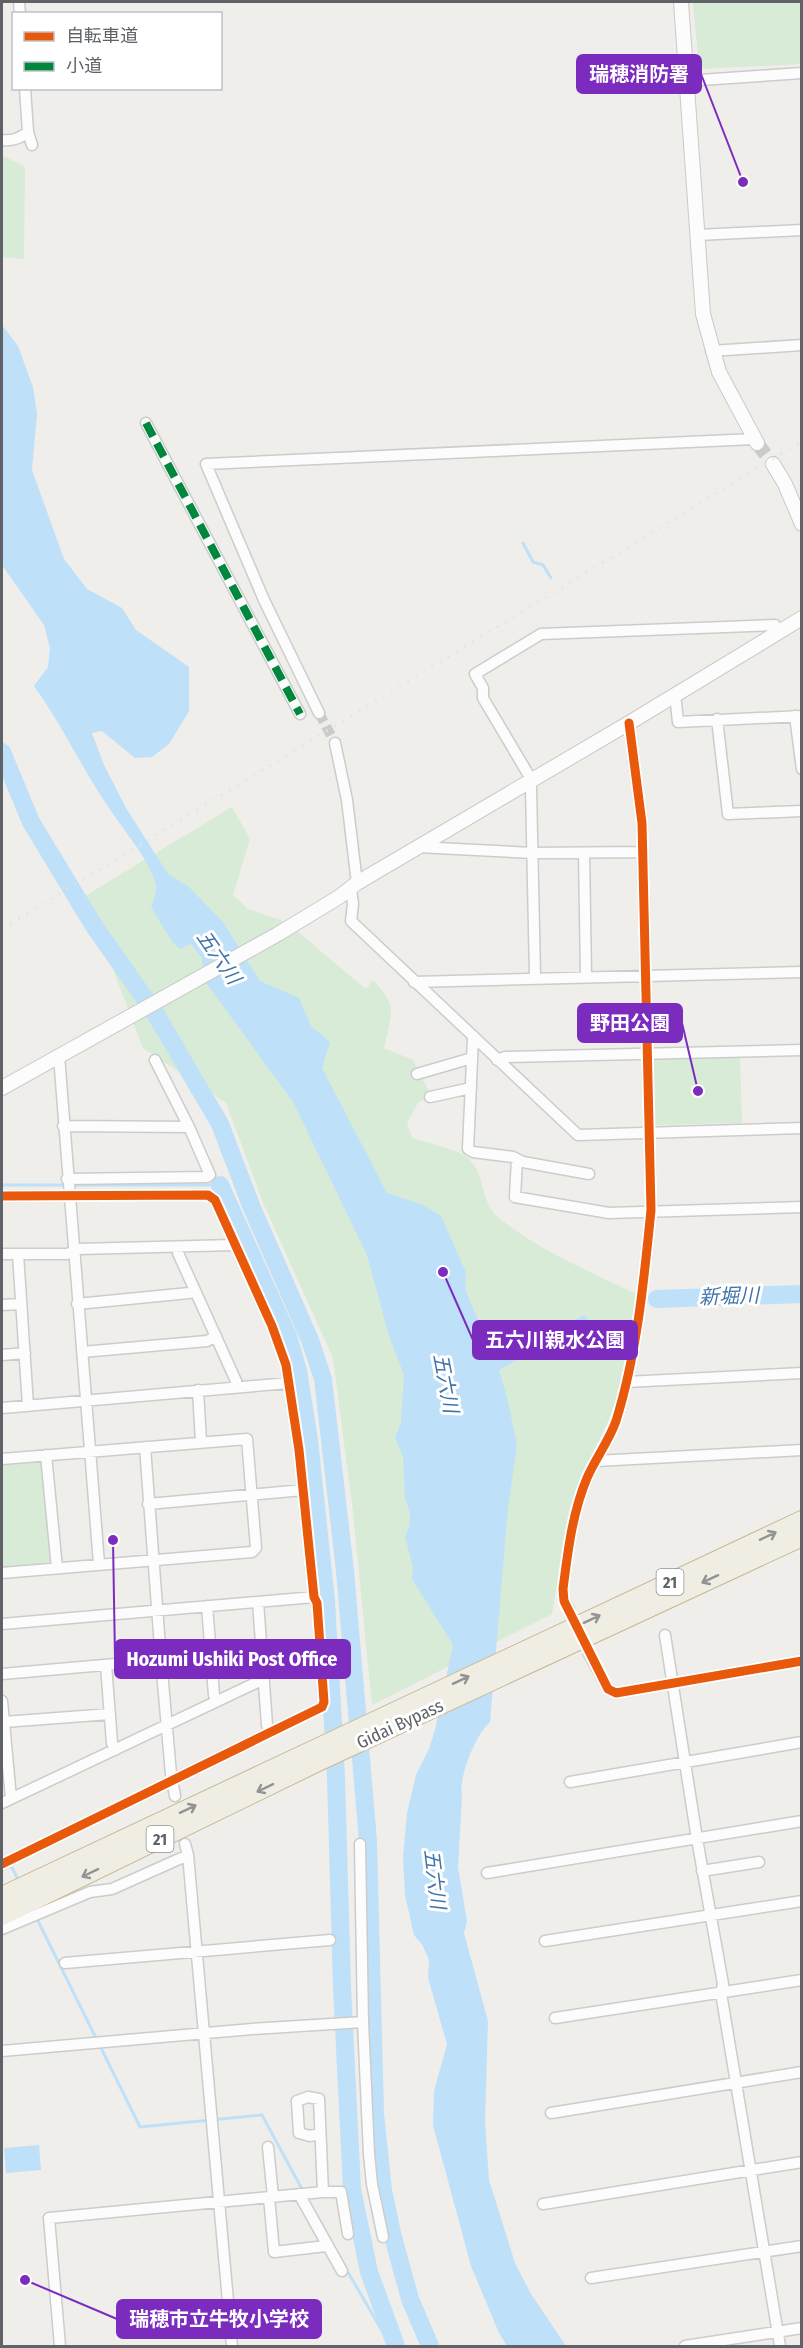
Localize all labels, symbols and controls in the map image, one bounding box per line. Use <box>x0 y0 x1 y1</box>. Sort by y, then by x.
legend <box>12 12 222 90</box>
text: 自転車道 <box>66 25 138 47</box>
text: 小道 <box>66 55 102 77</box>
callout: 瑞穂消防署 <box>577 55 701 93</box>
text: 瑞穂消防署 <box>589 62 689 86</box>
water label: 五六川 <box>192 926 247 990</box>
callout: 野田公園 <box>578 1004 682 1042</box>
text: 野田公園 <box>590 1011 670 1035</box>
water label: 新堀川 <box>699 1283 761 1309</box>
callout: 五六川親水公園 <box>473 1321 637 1359</box>
text: 五六川親水公園 <box>485 1328 625 1352</box>
water label: 五六川 <box>428 1351 464 1417</box>
one-way arrow <box>758 1530 776 1541</box>
road number: 21 <box>656 1569 684 1595</box>
one-way arrow <box>702 1574 720 1586</box>
one-way arrow <box>582 1613 600 1625</box>
callout: Hozumi Ushiki Post Office <box>115 1640 350 1678</box>
text: Hozumi Ushiki Post Office <box>127 1647 337 1671</box>
one-way arrow <box>452 1674 470 1686</box>
street label: Gidai Bypass <box>353 1694 447 1754</box>
one-way arrow <box>257 1783 275 1794</box>
one-way arrow <box>178 1802 196 1814</box>
road number: 21 <box>146 1826 174 1852</box>
water label: 五六川 <box>419 1848 451 1912</box>
one-way arrow <box>81 1868 99 1880</box>
callout: 瑞穂市立牛牧小学校 <box>117 2300 321 2338</box>
text: 瑞穂市立牛牧小学校 <box>129 2307 309 2331</box>

